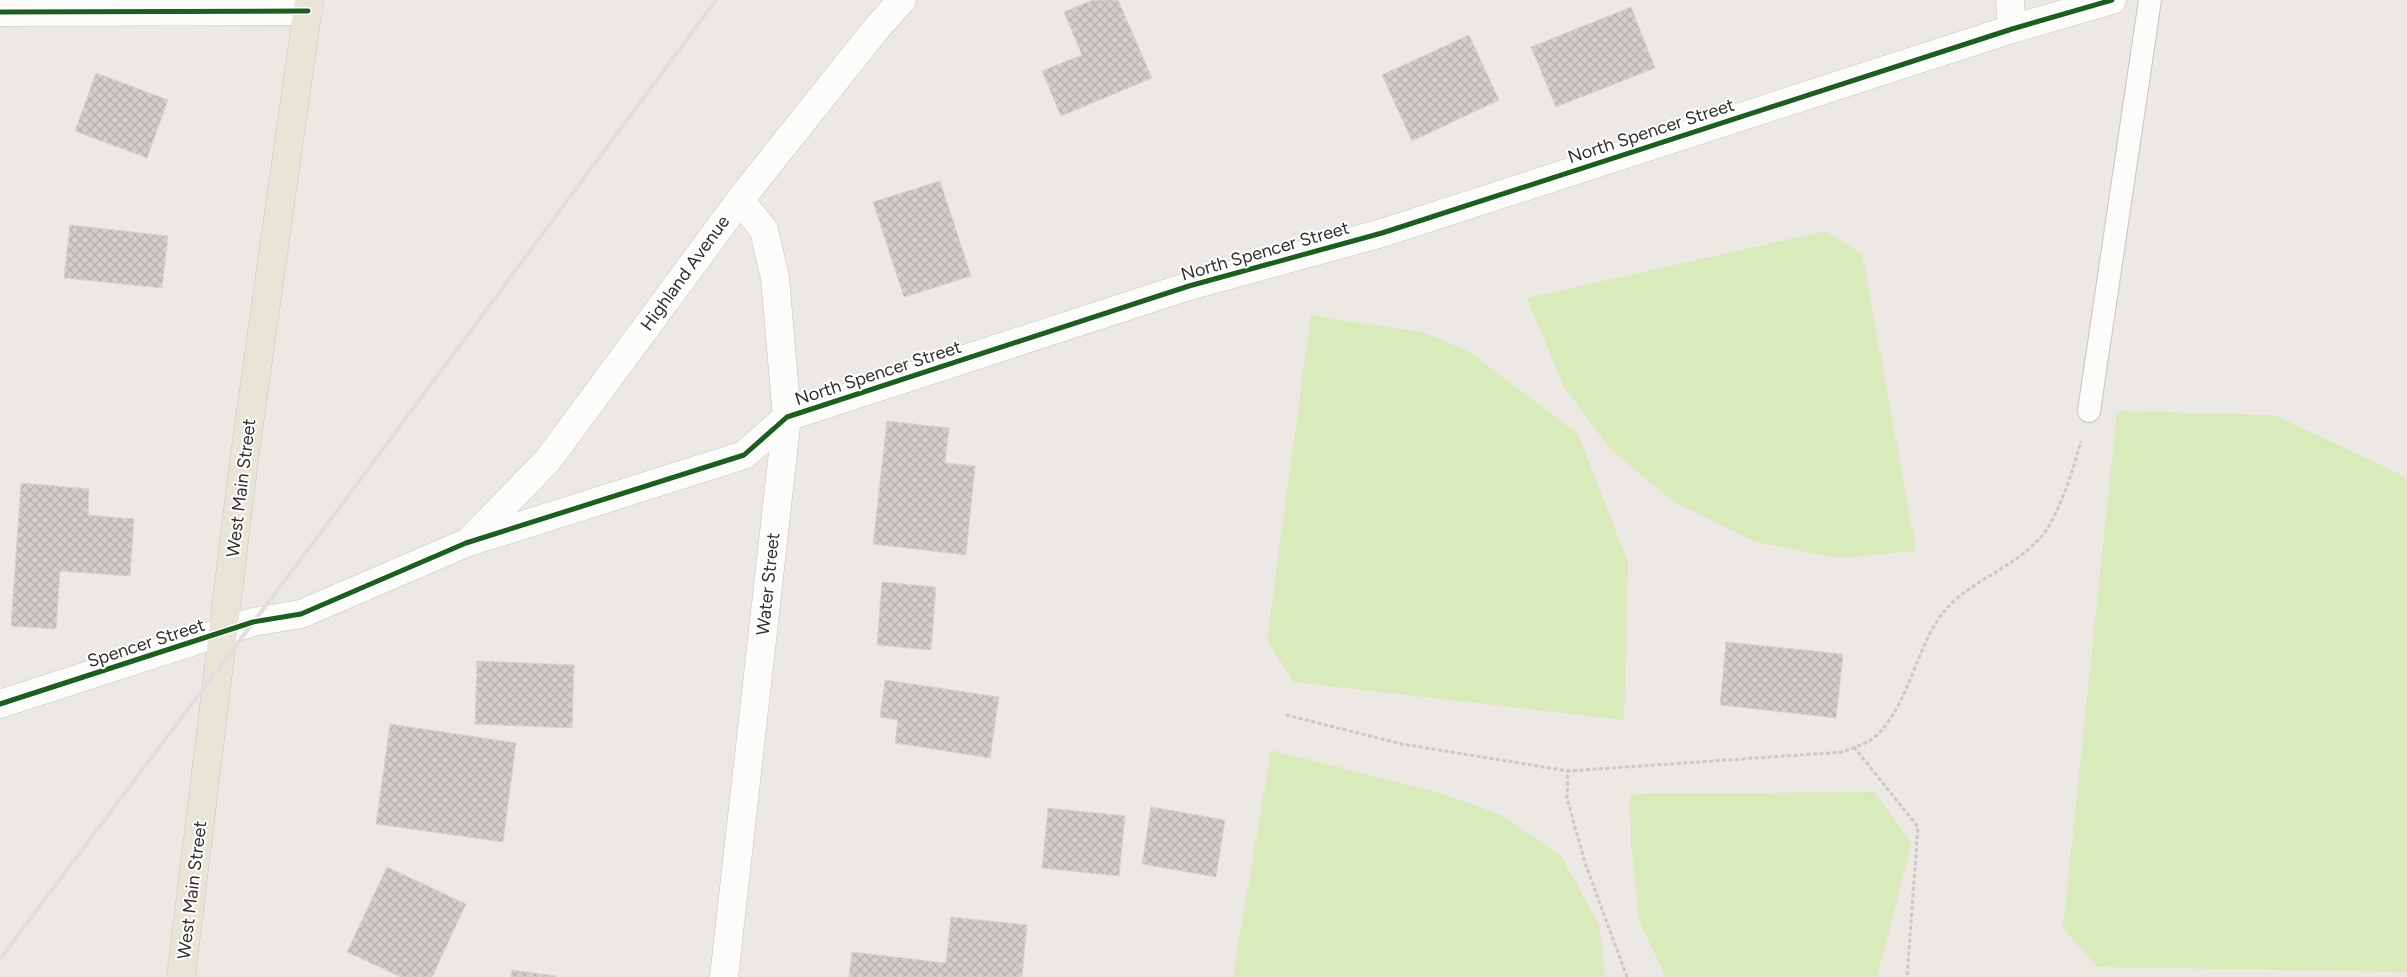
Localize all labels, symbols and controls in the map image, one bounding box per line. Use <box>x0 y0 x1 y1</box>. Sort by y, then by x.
street label: North Spencer Street <box>1565 94 1737 168</box>
street label: Highland Avenue <box>636 211 734 335</box>
street label: North Spencer Street <box>1178 216 1352 286</box>
street label: North Spencer Street <box>792 336 964 410</box>
street label: West Main Street <box>222 417 260 559</box>
street label: Water Street <box>752 531 784 636</box>
street label: Spencer Street <box>85 614 208 672</box>
street label: West Main Street <box>173 819 211 961</box>

